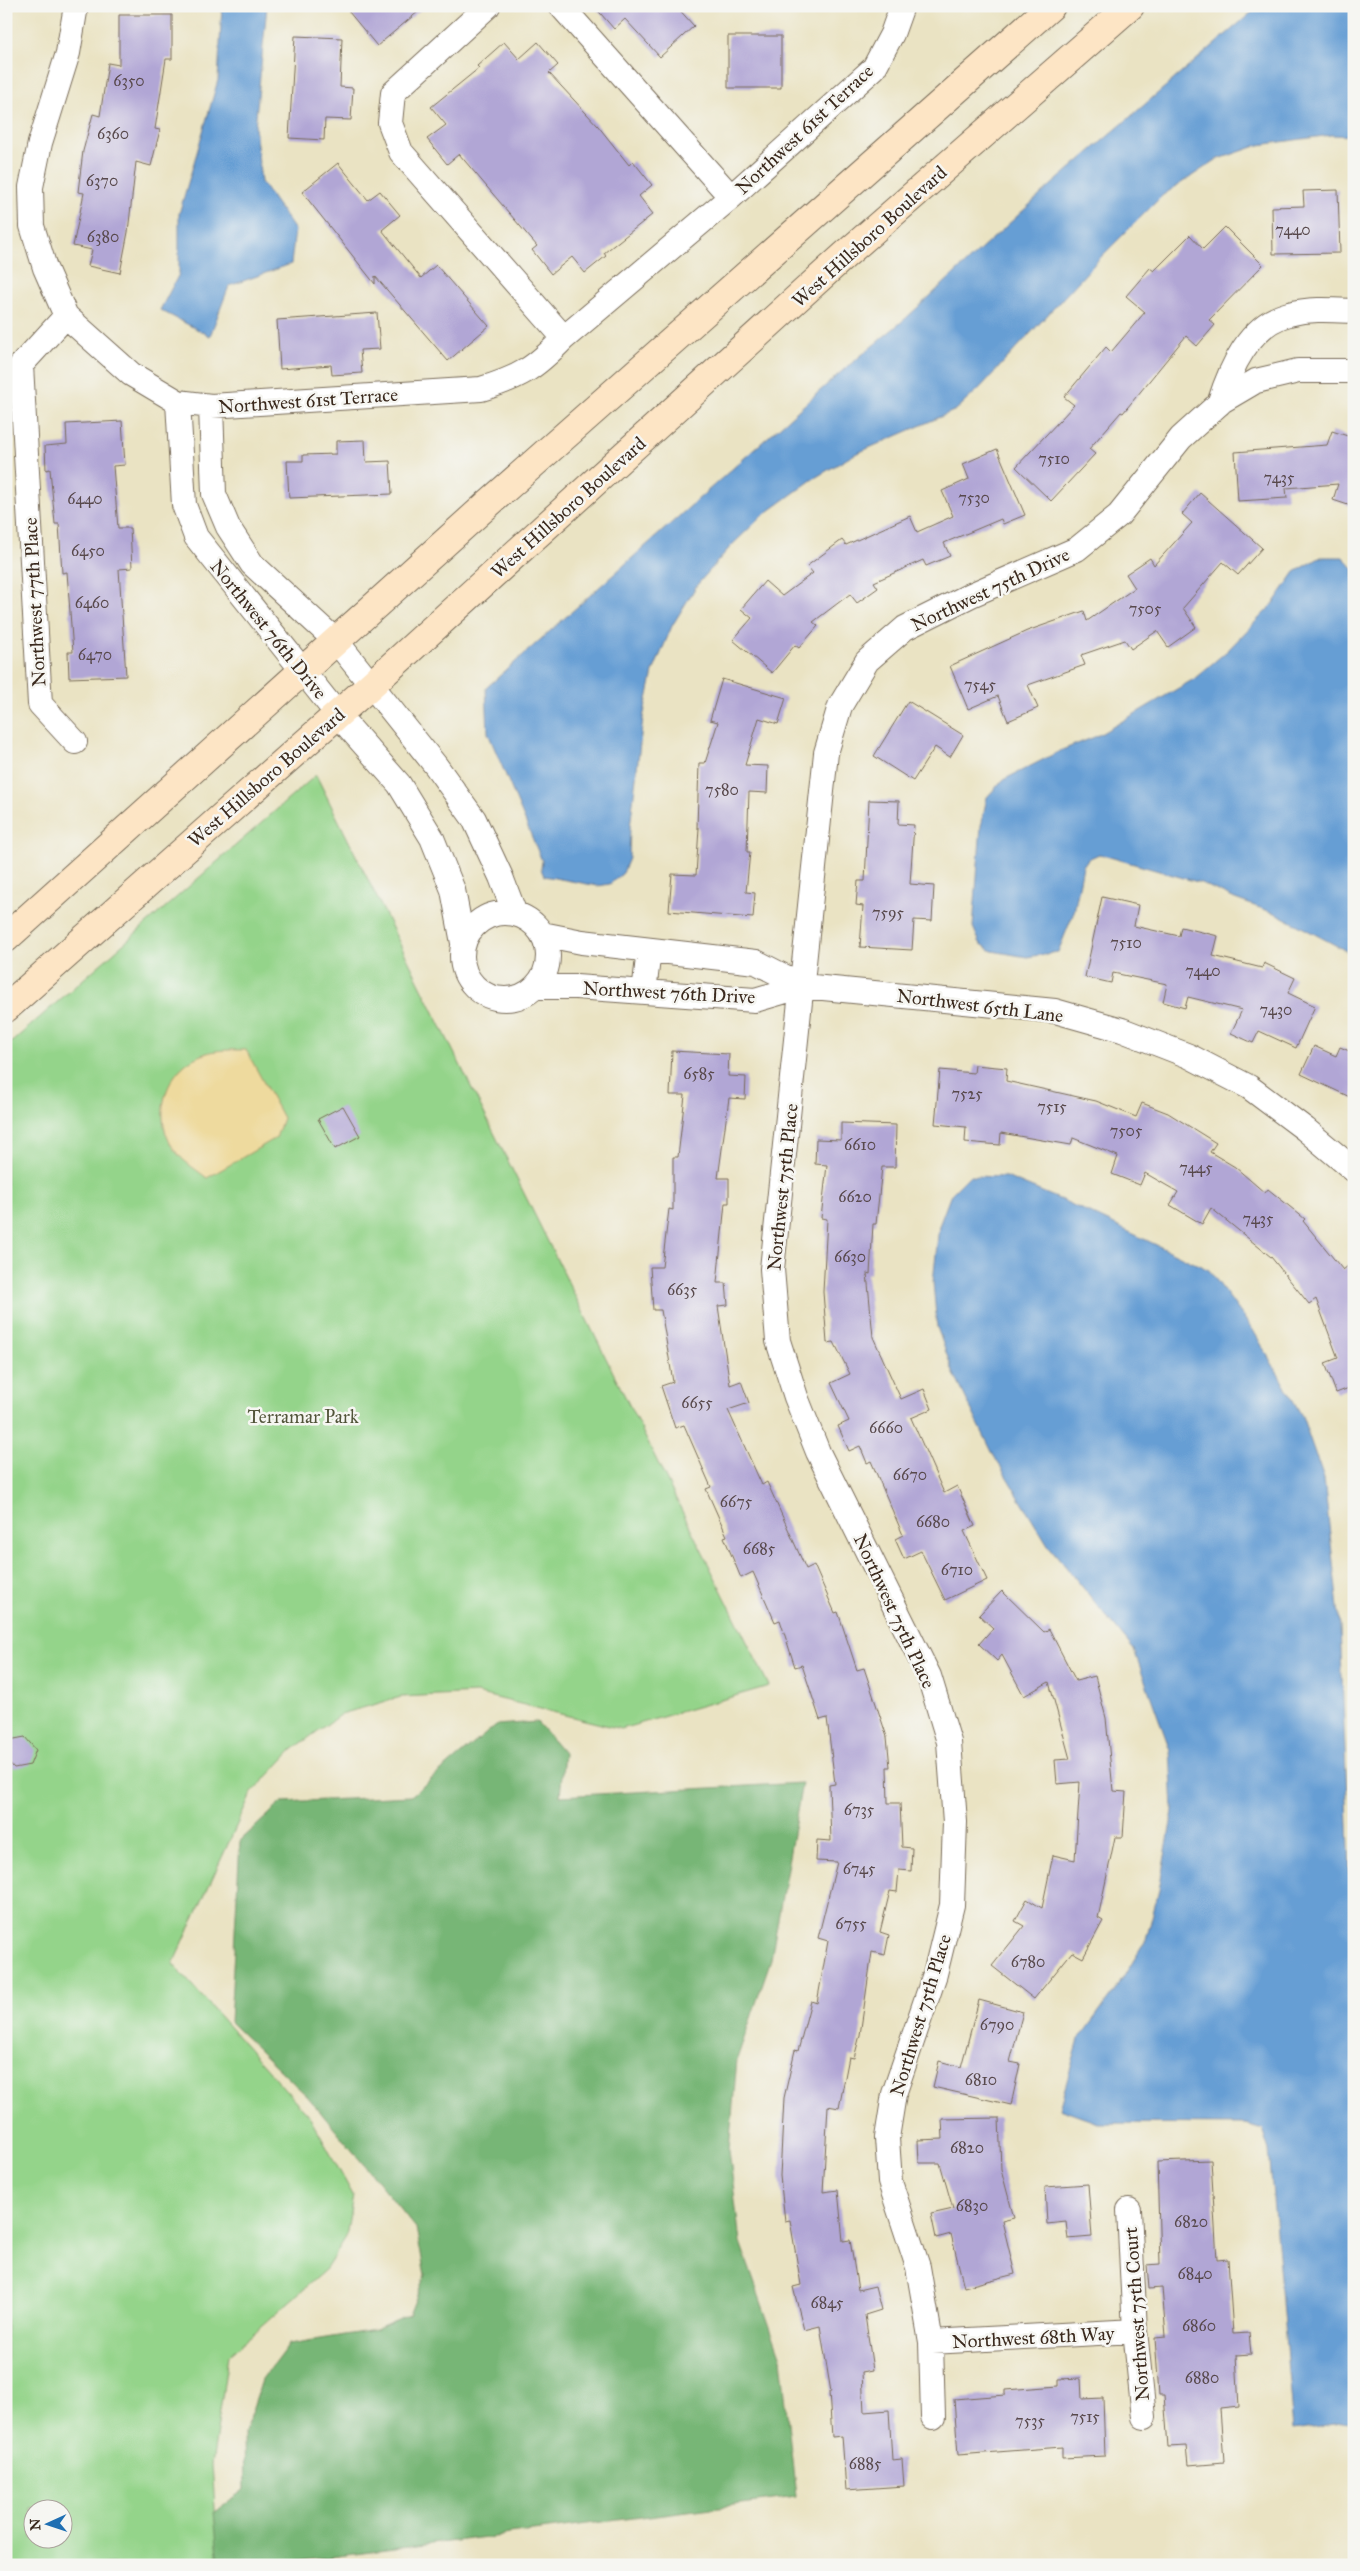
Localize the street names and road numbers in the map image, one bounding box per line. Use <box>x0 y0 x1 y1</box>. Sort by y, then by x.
street label: Northwest 61st Terrace <box>731 59 878 199</box>
street label: West Hillsboro Boulevard <box>787 160 952 312</box>
street label: Northwest 61st Terrace <box>217 383 399 418</box>
street label: West Hillsboro Boulevard <box>486 431 651 583</box>
street label: Northwest 77th Place <box>19 517 50 687</box>
street label: Northwest 75th Drive <box>907 543 1073 636</box>
street label: Northwest 76th Drive <box>205 555 332 704</box>
street label: West Hillsboro Boulevard <box>183 703 350 852</box>
street label: Northwest 76th Drive <box>582 976 756 1009</box>
street label: Northwest 65th Lane <box>895 984 1065 1027</box>
street label: Northwest 75th Place <box>762 1102 803 1272</box>
street label: Northwest 75th Place <box>849 1530 940 1692</box>
street label: Northwest 75th Place <box>885 1931 956 2099</box>
street label: Northwest 75th Court <box>1119 2226 1154 2402</box>
street label: Northwest 68th Way <box>951 2322 1116 2353</box>

